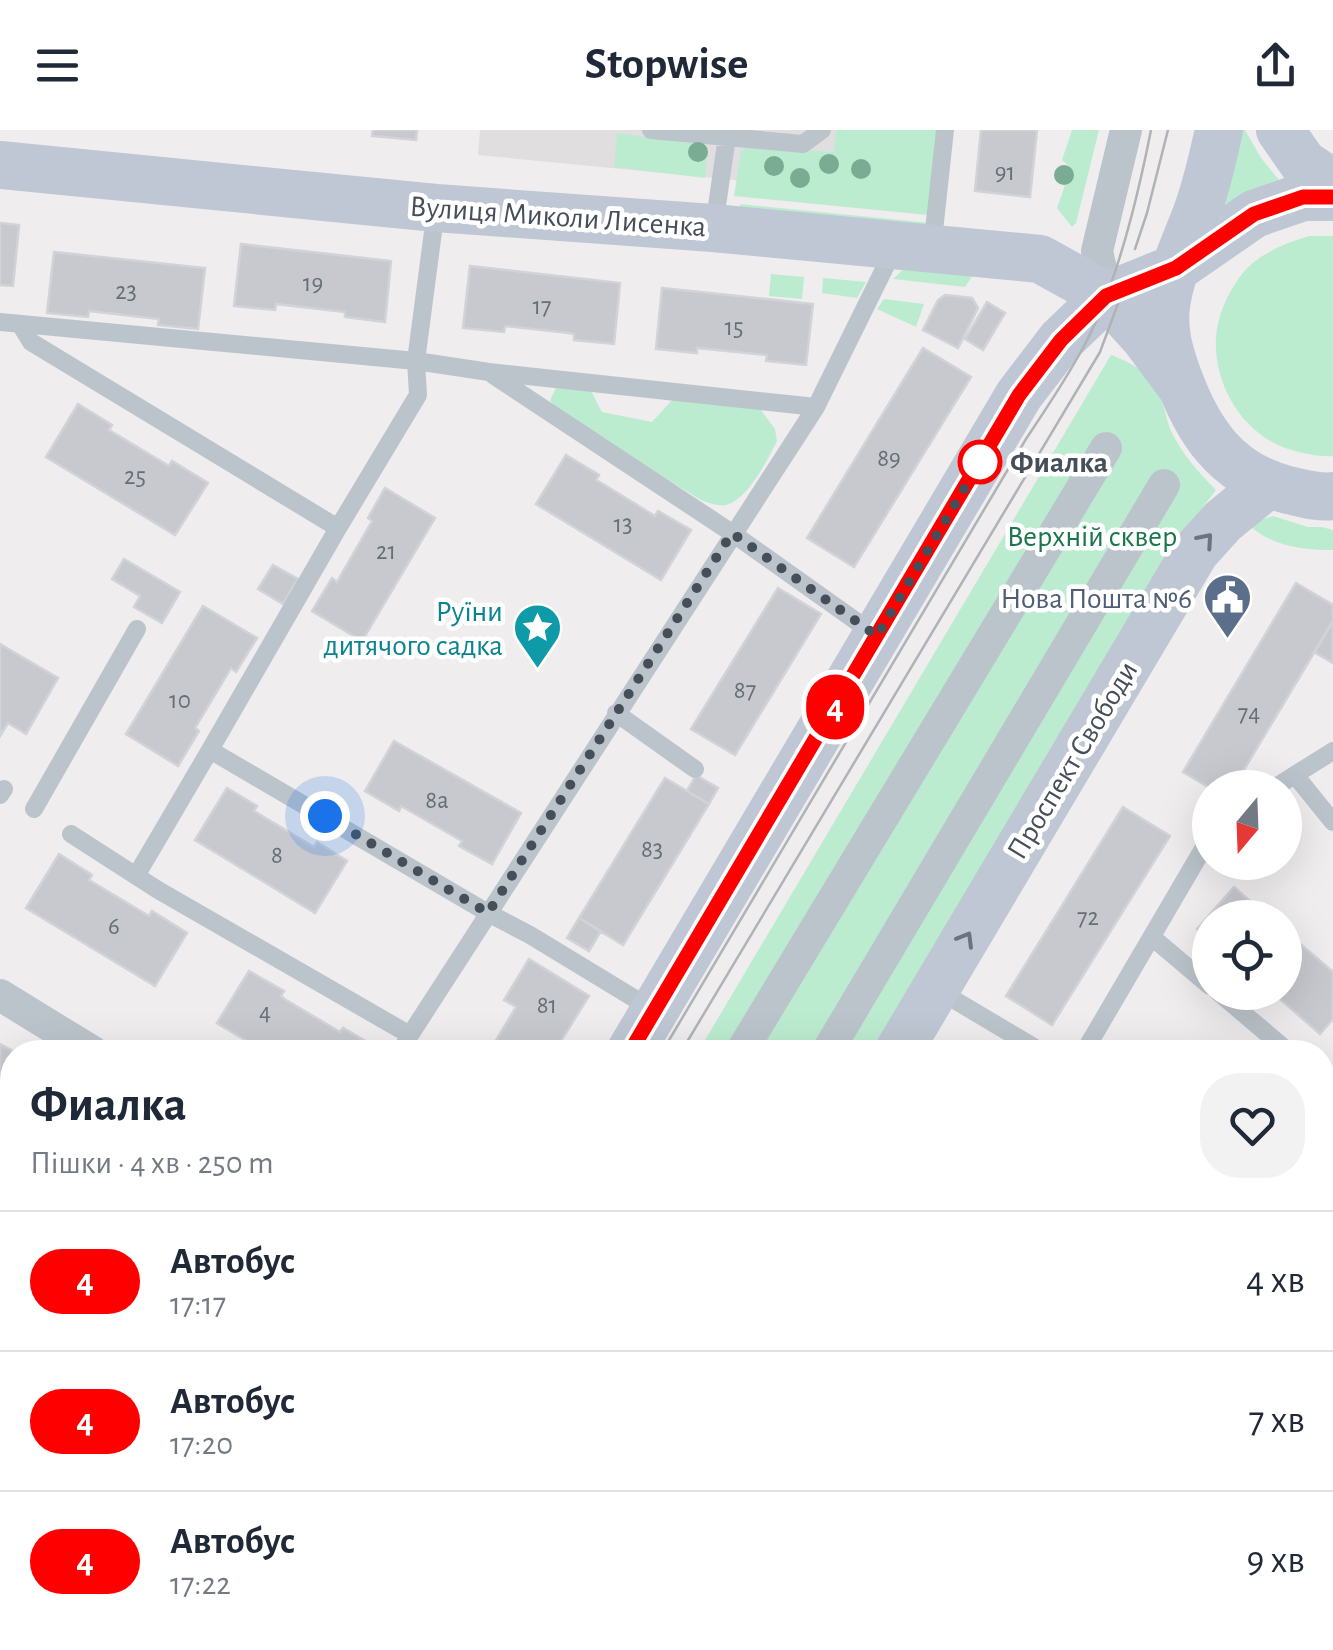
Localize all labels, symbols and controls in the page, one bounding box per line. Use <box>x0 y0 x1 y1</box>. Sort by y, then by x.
icon: menu <box>30 38 85 93</box>
icon: share <box>1248 38 1303 93</box>
text: Stopwise <box>585 42 748 87</box>
house number: 91 <box>995 160 1015 185</box>
street label: Вулиця Миколи Лисенка <box>409 192 707 242</box>
house number: 19 <box>303 271 323 296</box>
house number: 23 <box>115 279 137 304</box>
house number: 17 <box>532 294 552 319</box>
house number: 15 <box>724 315 744 340</box>
marker: Фиалка <box>959 441 1001 483</box>
house number: 89 <box>877 446 901 471</box>
place label: Фиалка <box>1010 448 1108 478</box>
house number: 25 <box>124 464 146 489</box>
house number: 13 <box>614 512 632 537</box>
park label: Верхній сквер <box>1007 522 1177 552</box>
one-way arrow <box>1194 534 1212 552</box>
house number: 21 <box>376 539 396 564</box>
public building icon: Нова Пошта №6 <box>1201 572 1253 640</box>
place label: Нова Пошта №6 <box>1000 584 1192 614</box>
place label: Руїни дитячого садка <box>324 597 503 661</box>
place icon: Руїни дитячого садка <box>512 602 564 670</box>
street label: Проспект Свободи <box>1002 656 1144 865</box>
line badge: 4 <box>802 674 868 740</box>
house number: 87 <box>734 678 756 703</box>
house number: 10 <box>169 688 191 713</box>
text: 4 <box>826 690 844 725</box>
house number: 74 <box>1238 701 1260 726</box>
north arrow <box>1192 770 1302 880</box>
map controls <box>1192 770 1302 1010</box>
house number: 8а <box>425 788 449 813</box>
your location <box>300 791 350 841</box>
house number: 83 <box>641 837 663 862</box>
house number: 8 <box>271 843 283 868</box>
button: locate <box>1192 900 1302 1010</box>
house number: 72 <box>1077 905 1099 930</box>
house number: 6 <box>108 914 120 939</box>
one-way arrow <box>954 931 973 949</box>
house number: 81 <box>537 993 557 1018</box>
house number: 4 <box>259 1000 271 1025</box>
button: heart <box>1200 1073 1305 1178</box>
text: Фиалка <box>30 1082 187 1130</box>
text: Пішки · 4 хв · 250 m <box>30 1147 274 1179</box>
text: Автобус <box>170 1243 295 1281</box>
text: 4 хв <box>1246 1262 1305 1300</box>
text: 4 <box>76 1264 94 1299</box>
text: 17:17 <box>170 1288 226 1320</box>
text: Автобус <box>170 1383 295 1421</box>
text: 7 хв <box>1248 1402 1305 1440</box>
text: 4 <box>76 1404 94 1439</box>
text: 17:20 <box>170 1428 233 1460</box>
text: Автобус <box>170 1523 295 1561</box>
text: 9 хв <box>1246 1542 1305 1580</box>
text: 4 <box>76 1544 94 1579</box>
text: 17:22 <box>170 1568 231 1600</box>

